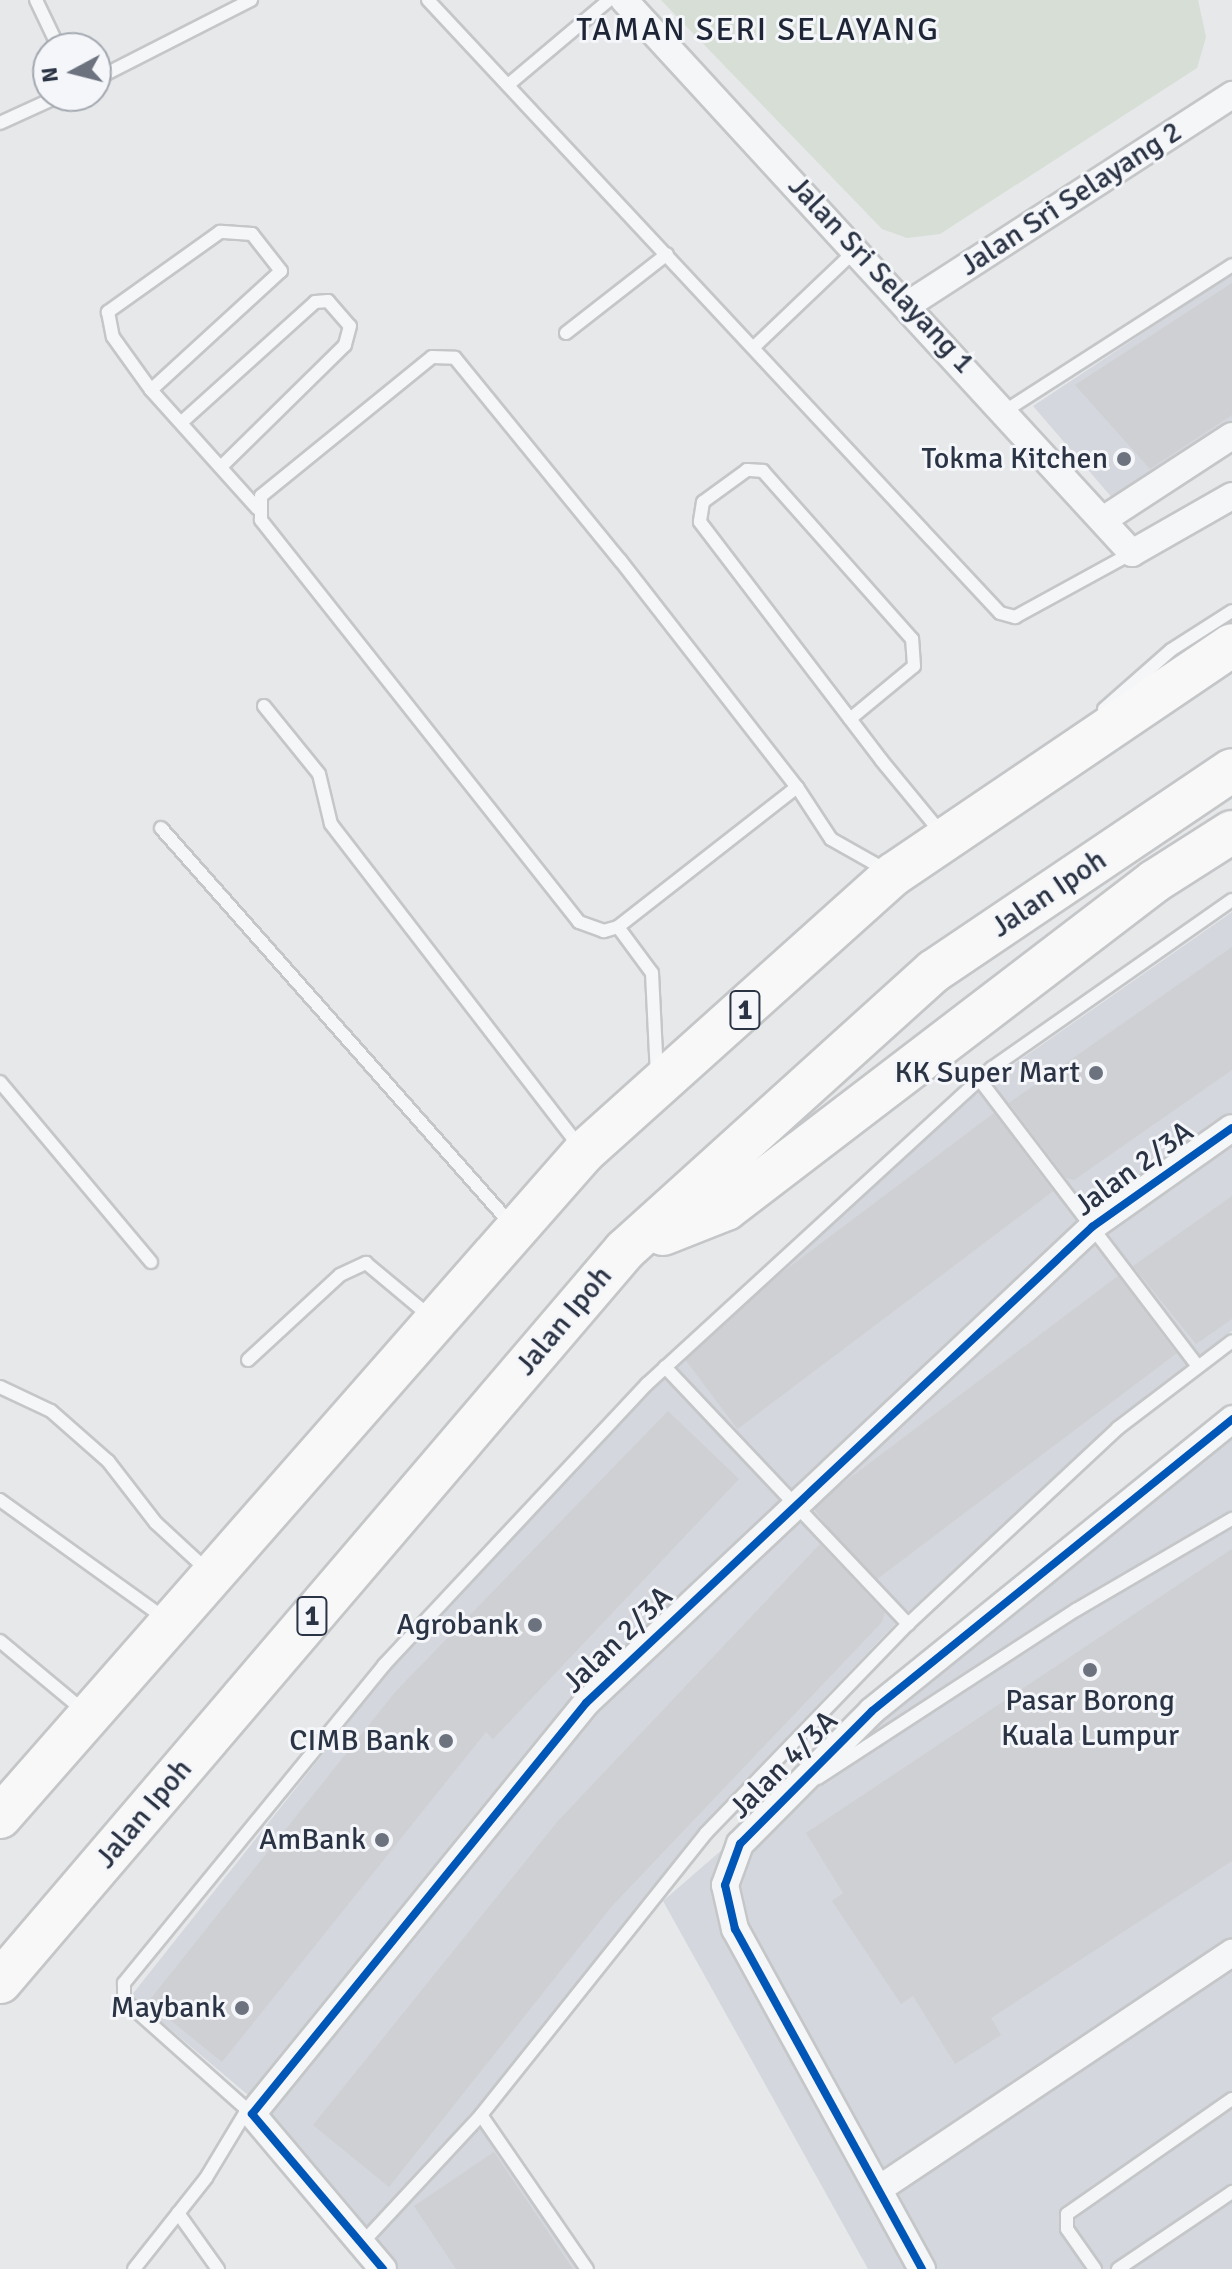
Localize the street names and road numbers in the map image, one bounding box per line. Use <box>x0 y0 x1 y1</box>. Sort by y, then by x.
street label: Jalan Sri Selayang 2 <box>953 114 1189 284</box>
street label: Jalan Sri Selayang 1 <box>780 169 982 381</box>
street label: Jalan Ipoh <box>984 842 1114 946</box>
road number: 1 <box>729 986 761 1034</box>
street label: Jalan 2/3A <box>1067 1114 1201 1224</box>
street label: Jalan Ipoh <box>508 1259 620 1383</box>
street label: Jalan 2/3A <box>556 1579 680 1701</box>
road number: 1 <box>296 1592 328 1640</box>
street label: Jalan 4/3A <box>722 1703 846 1827</box>
street label: Jalan Ipoh <box>88 1752 200 1876</box>

